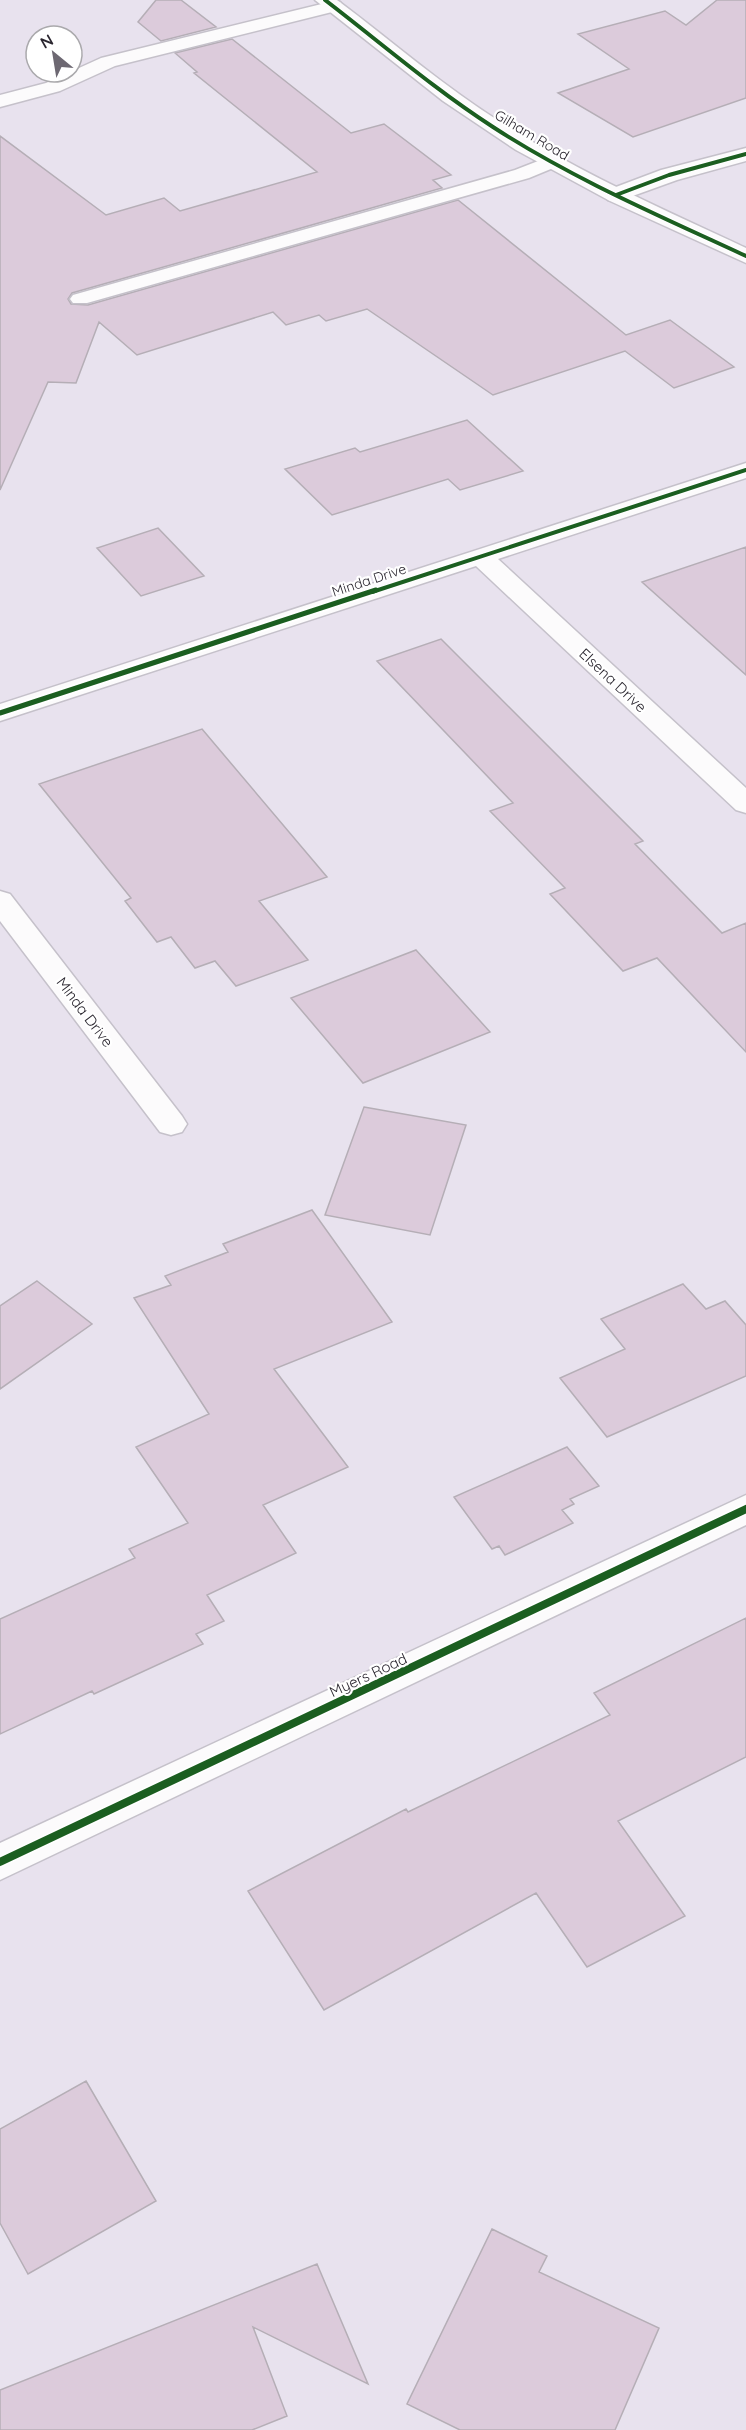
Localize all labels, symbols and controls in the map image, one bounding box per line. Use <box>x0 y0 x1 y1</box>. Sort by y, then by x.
north arrow <box>24 24 84 84</box>
text: N <box>36 29 57 53</box>
street label: Gilham Road <box>491 106 573 164</box>
street label: Minda Drive <box>330 559 409 600</box>
street label: Elsena Drive <box>575 644 651 716</box>
street label: Minda Drive <box>53 973 117 1051</box>
street label: Myers Road <box>326 1649 410 1701</box>

